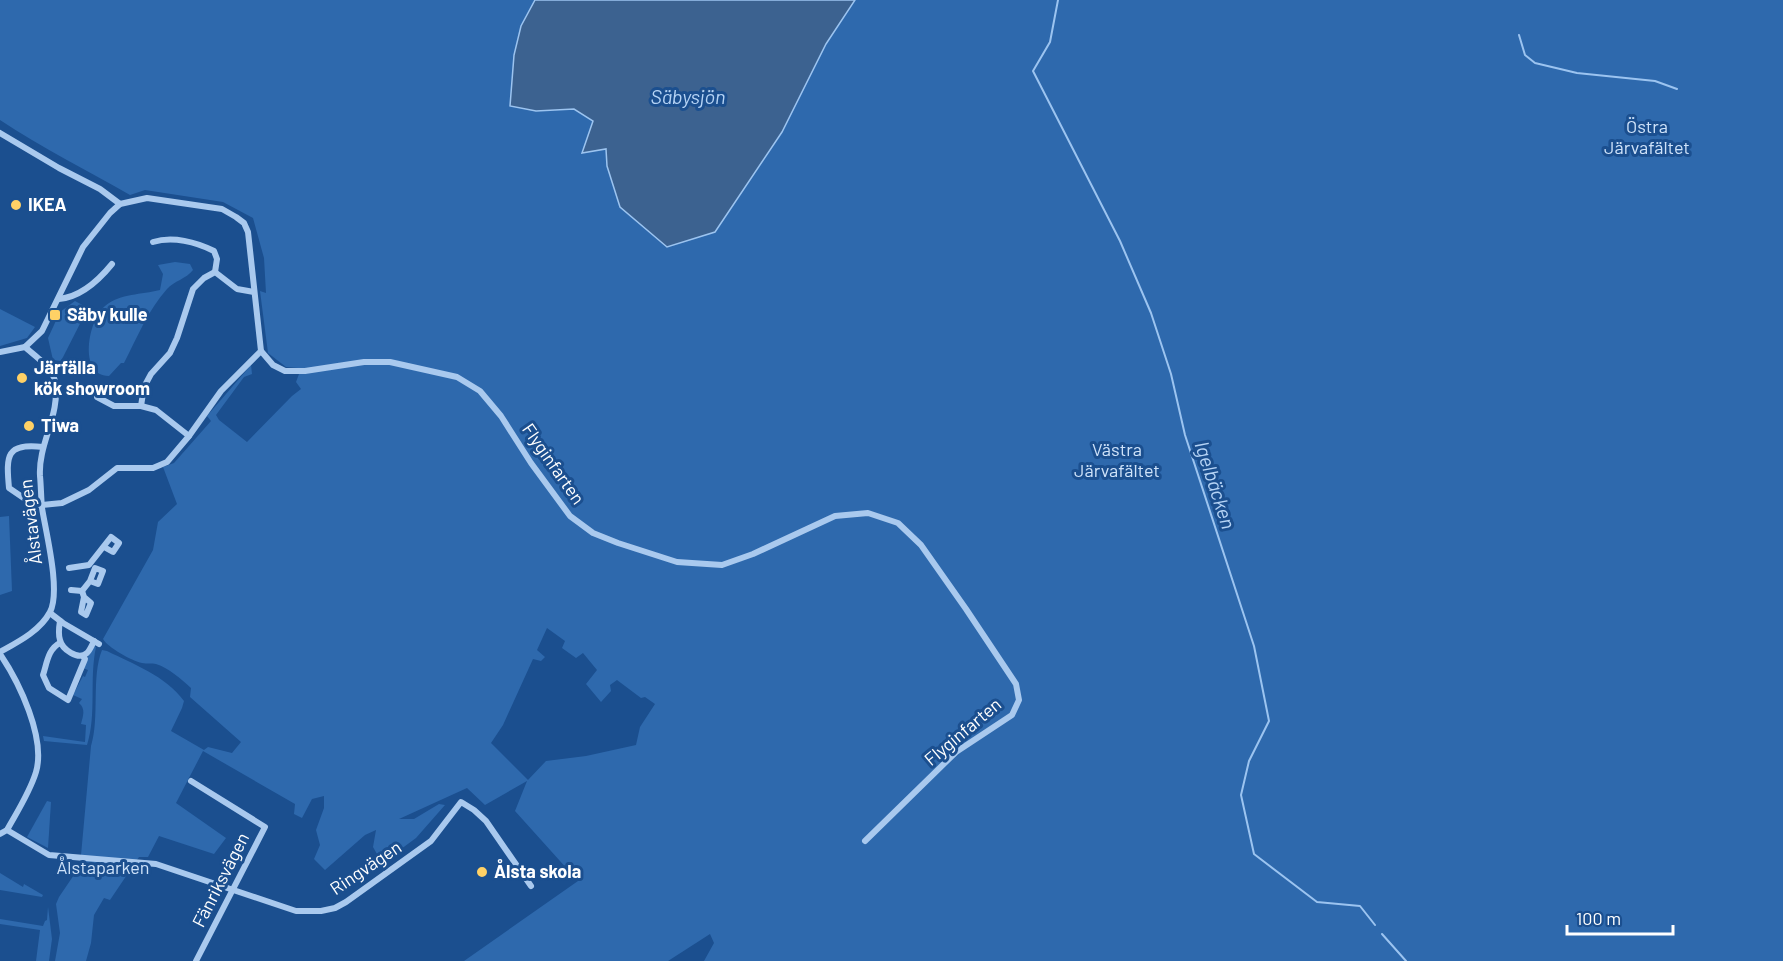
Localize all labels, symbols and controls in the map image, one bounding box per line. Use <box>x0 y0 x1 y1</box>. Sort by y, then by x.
water label: Säbysjön <box>651 84 725 108</box>
park label: Östra Järvafältet <box>1604 115 1690 158</box>
place label: IKEA <box>28 193 67 215</box>
marker: IKEA <box>9 198 23 212</box>
place label: Säby kulle <box>67 303 148 325</box>
marker: Säby kulle <box>48 308 62 322</box>
place label: Järfälla kök showroom <box>34 356 150 399</box>
marker: Järfälla kök showroom <box>15 371 29 385</box>
place label: Tiwa <box>41 414 79 436</box>
marker: Tiwa <box>22 419 36 433</box>
street label: Flyginfarten <box>518 419 590 508</box>
park label: Västra Järvafältet <box>1074 438 1160 481</box>
water label: Igelbäcken <box>1191 438 1241 532</box>
street label: Ålstavägen <box>14 478 46 566</box>
street label: Flyginfarten <box>919 693 1005 770</box>
street label: Fänriksvägen <box>187 829 253 931</box>
street label: Ringvägen <box>326 835 405 899</box>
park label: Ålstaparken <box>56 856 150 878</box>
place label: Ålsta skola <box>494 858 581 882</box>
marker: Ålsta skola <box>475 865 489 879</box>
scale bar <box>1567 898 1674 936</box>
text: 100 m <box>1576 907 1621 929</box>

